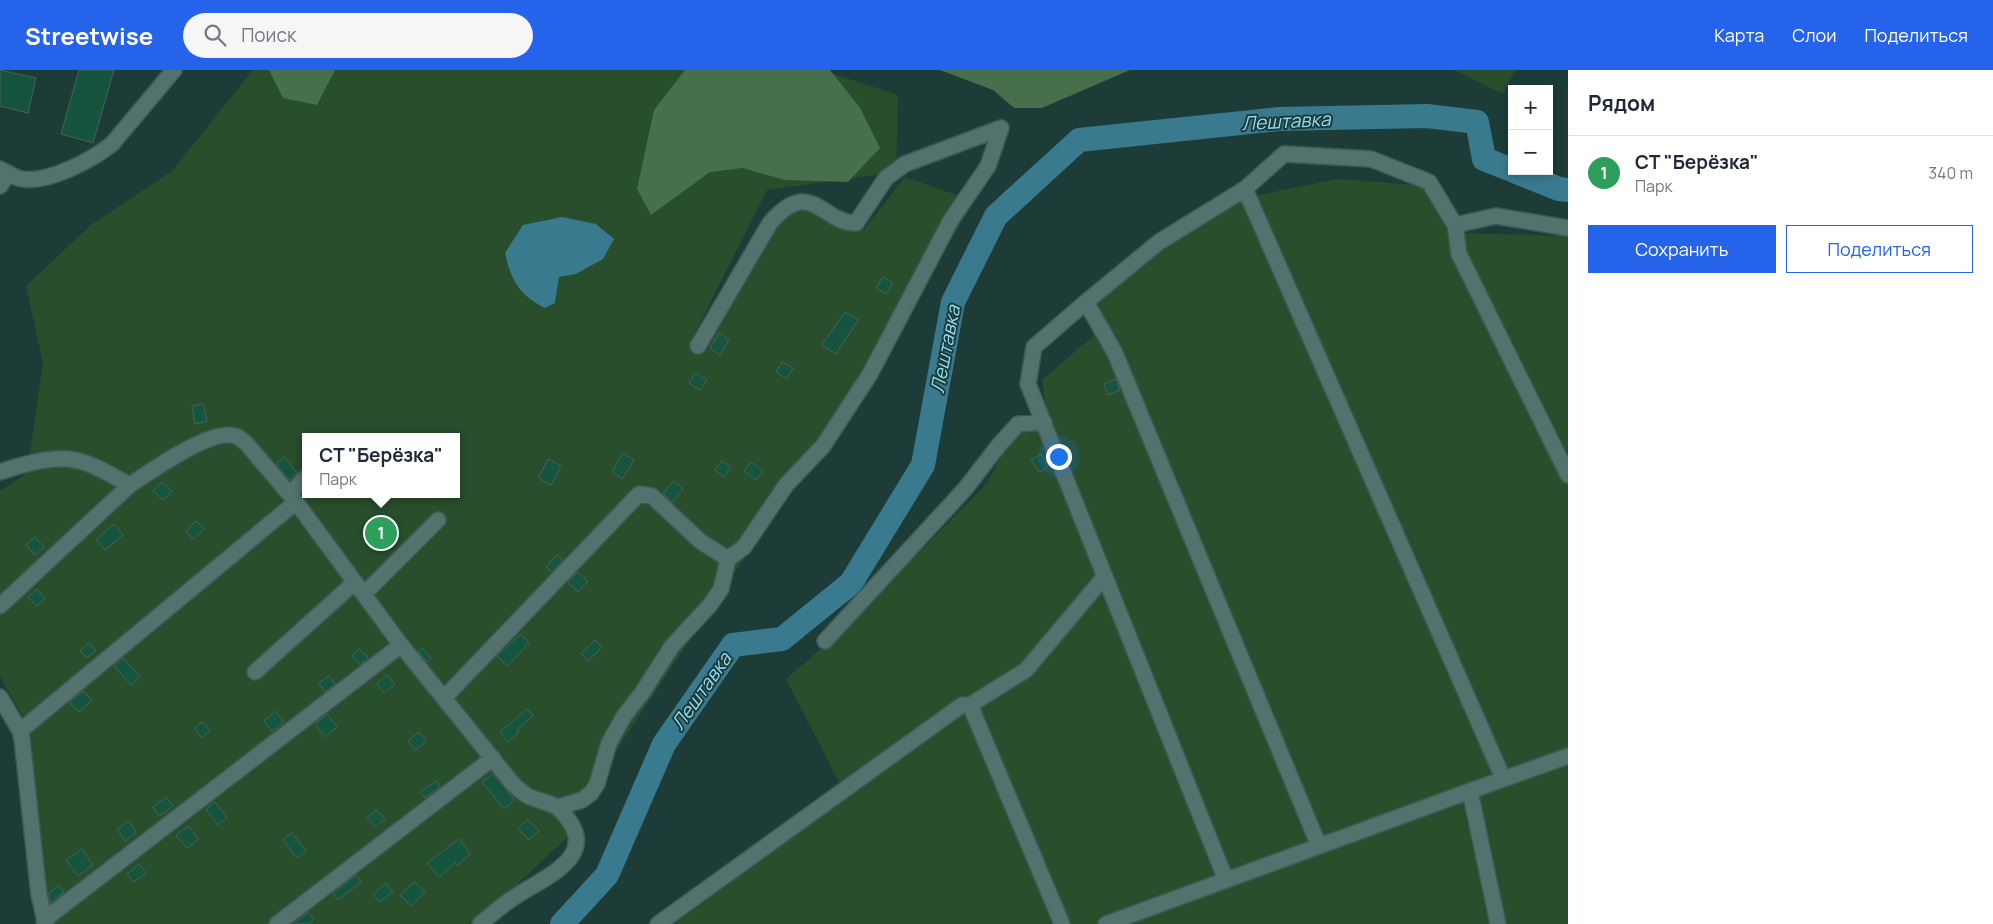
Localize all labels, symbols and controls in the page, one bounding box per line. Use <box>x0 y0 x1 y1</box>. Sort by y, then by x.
search box <box>183 13 533 58</box>
text: Streetwise <box>25 19 153 52</box>
icon: search <box>201 21 229 49</box>
text: Поиск <box>241 22 296 48</box>
text: Карта <box>1714 23 1764 47</box>
text: Слои <box>1792 23 1836 47</box>
text: Поделиться <box>1864 23 1968 47</box>
map controls <box>1508 85 1553 175</box>
button: + <box>1508 85 1553 130</box>
text: Рядом <box>1588 89 1655 117</box>
water label: Лештавка <box>1241 106 1332 136</box>
button: − <box>1508 130 1553 175</box>
text: СТ "Берёзка" <box>1635 149 1759 175</box>
text: 1 <box>1600 162 1608 184</box>
text: 340 m <box>1928 162 1973 184</box>
text: Парк <box>1635 175 1672 197</box>
button: Сохранить <box>1588 225 1776 273</box>
button: Поделиться <box>1786 225 1973 273</box>
water label: Лештавка <box>924 302 967 395</box>
popup <box>302 433 460 498</box>
text: СТ "Берёзка" <box>319 442 443 468</box>
your location <box>1046 444 1072 470</box>
text: Парк <box>319 468 357 490</box>
pin: 1 <box>365 514 397 552</box>
water label: Лештавка <box>665 646 738 735</box>

